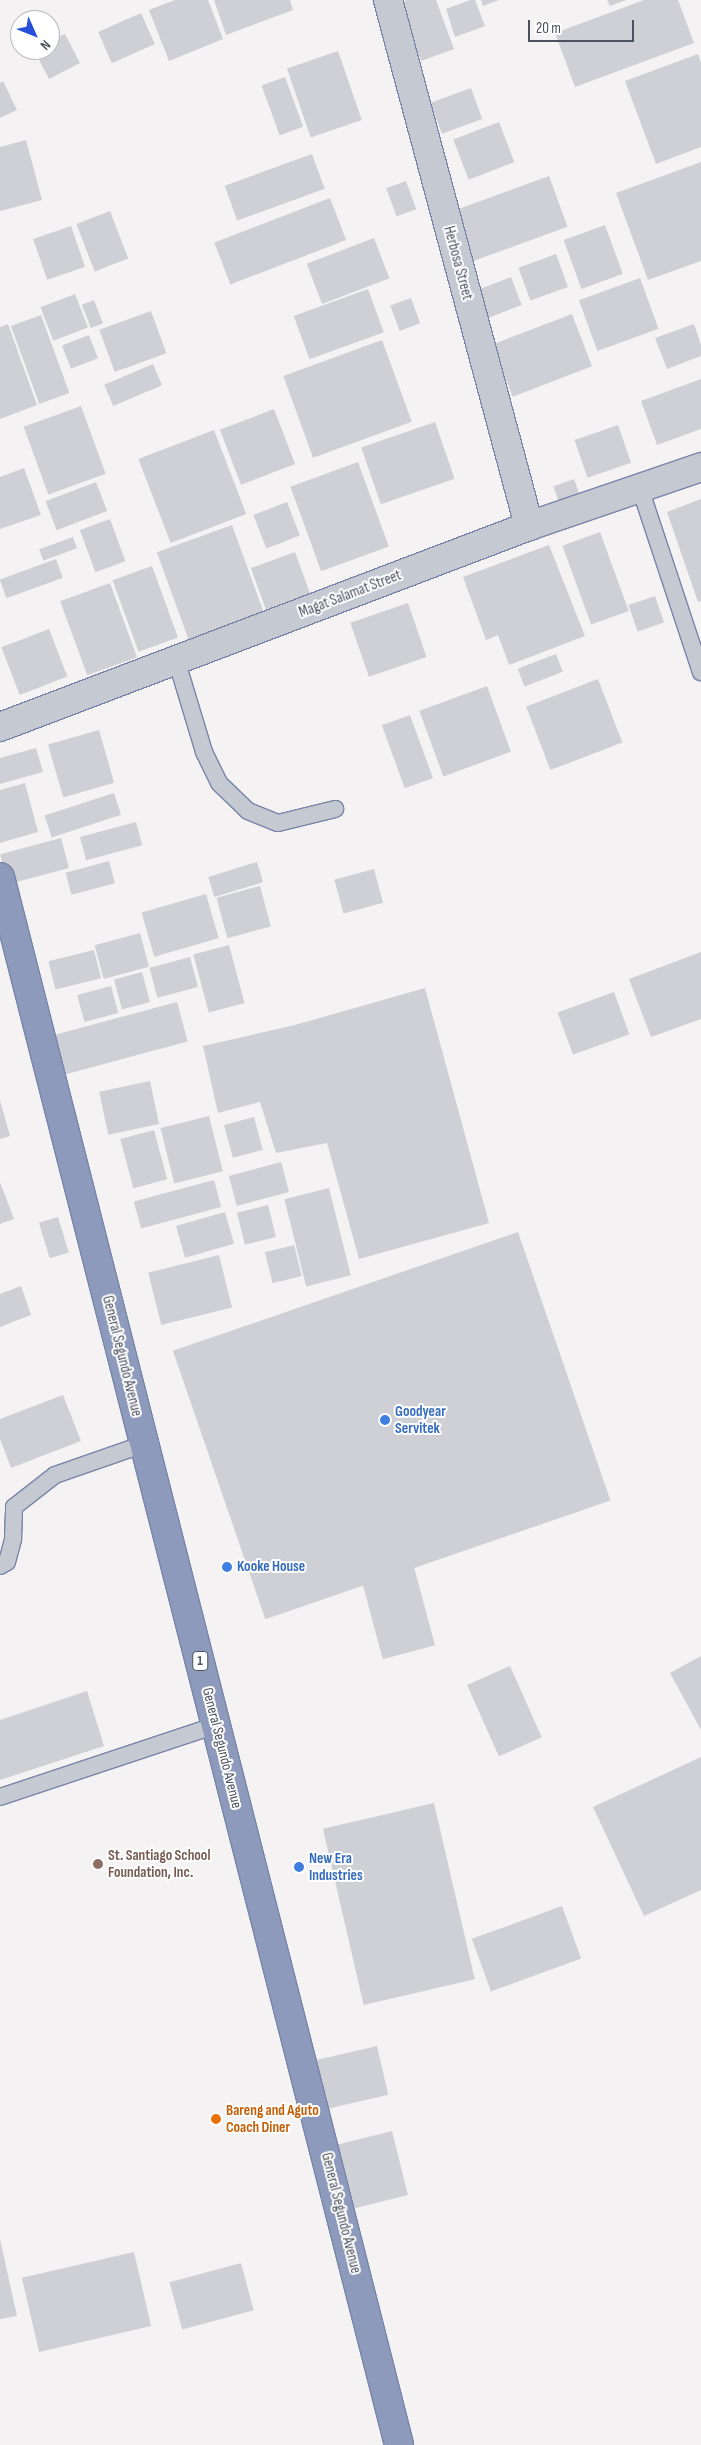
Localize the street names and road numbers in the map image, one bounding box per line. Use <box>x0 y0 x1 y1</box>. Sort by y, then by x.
street label: Herbosa Street <box>440 224 476 302</box>
street label: Magat Salamat Street <box>296 566 404 622</box>
street label: General Segundo Avenue <box>98 1294 146 1418</box>
road number: 1 <box>191 1650 209 1672</box>
street label: General Segundo Avenue <box>198 1686 246 1810</box>
street label: General Segundo Avenue <box>317 2151 365 2275</box>

